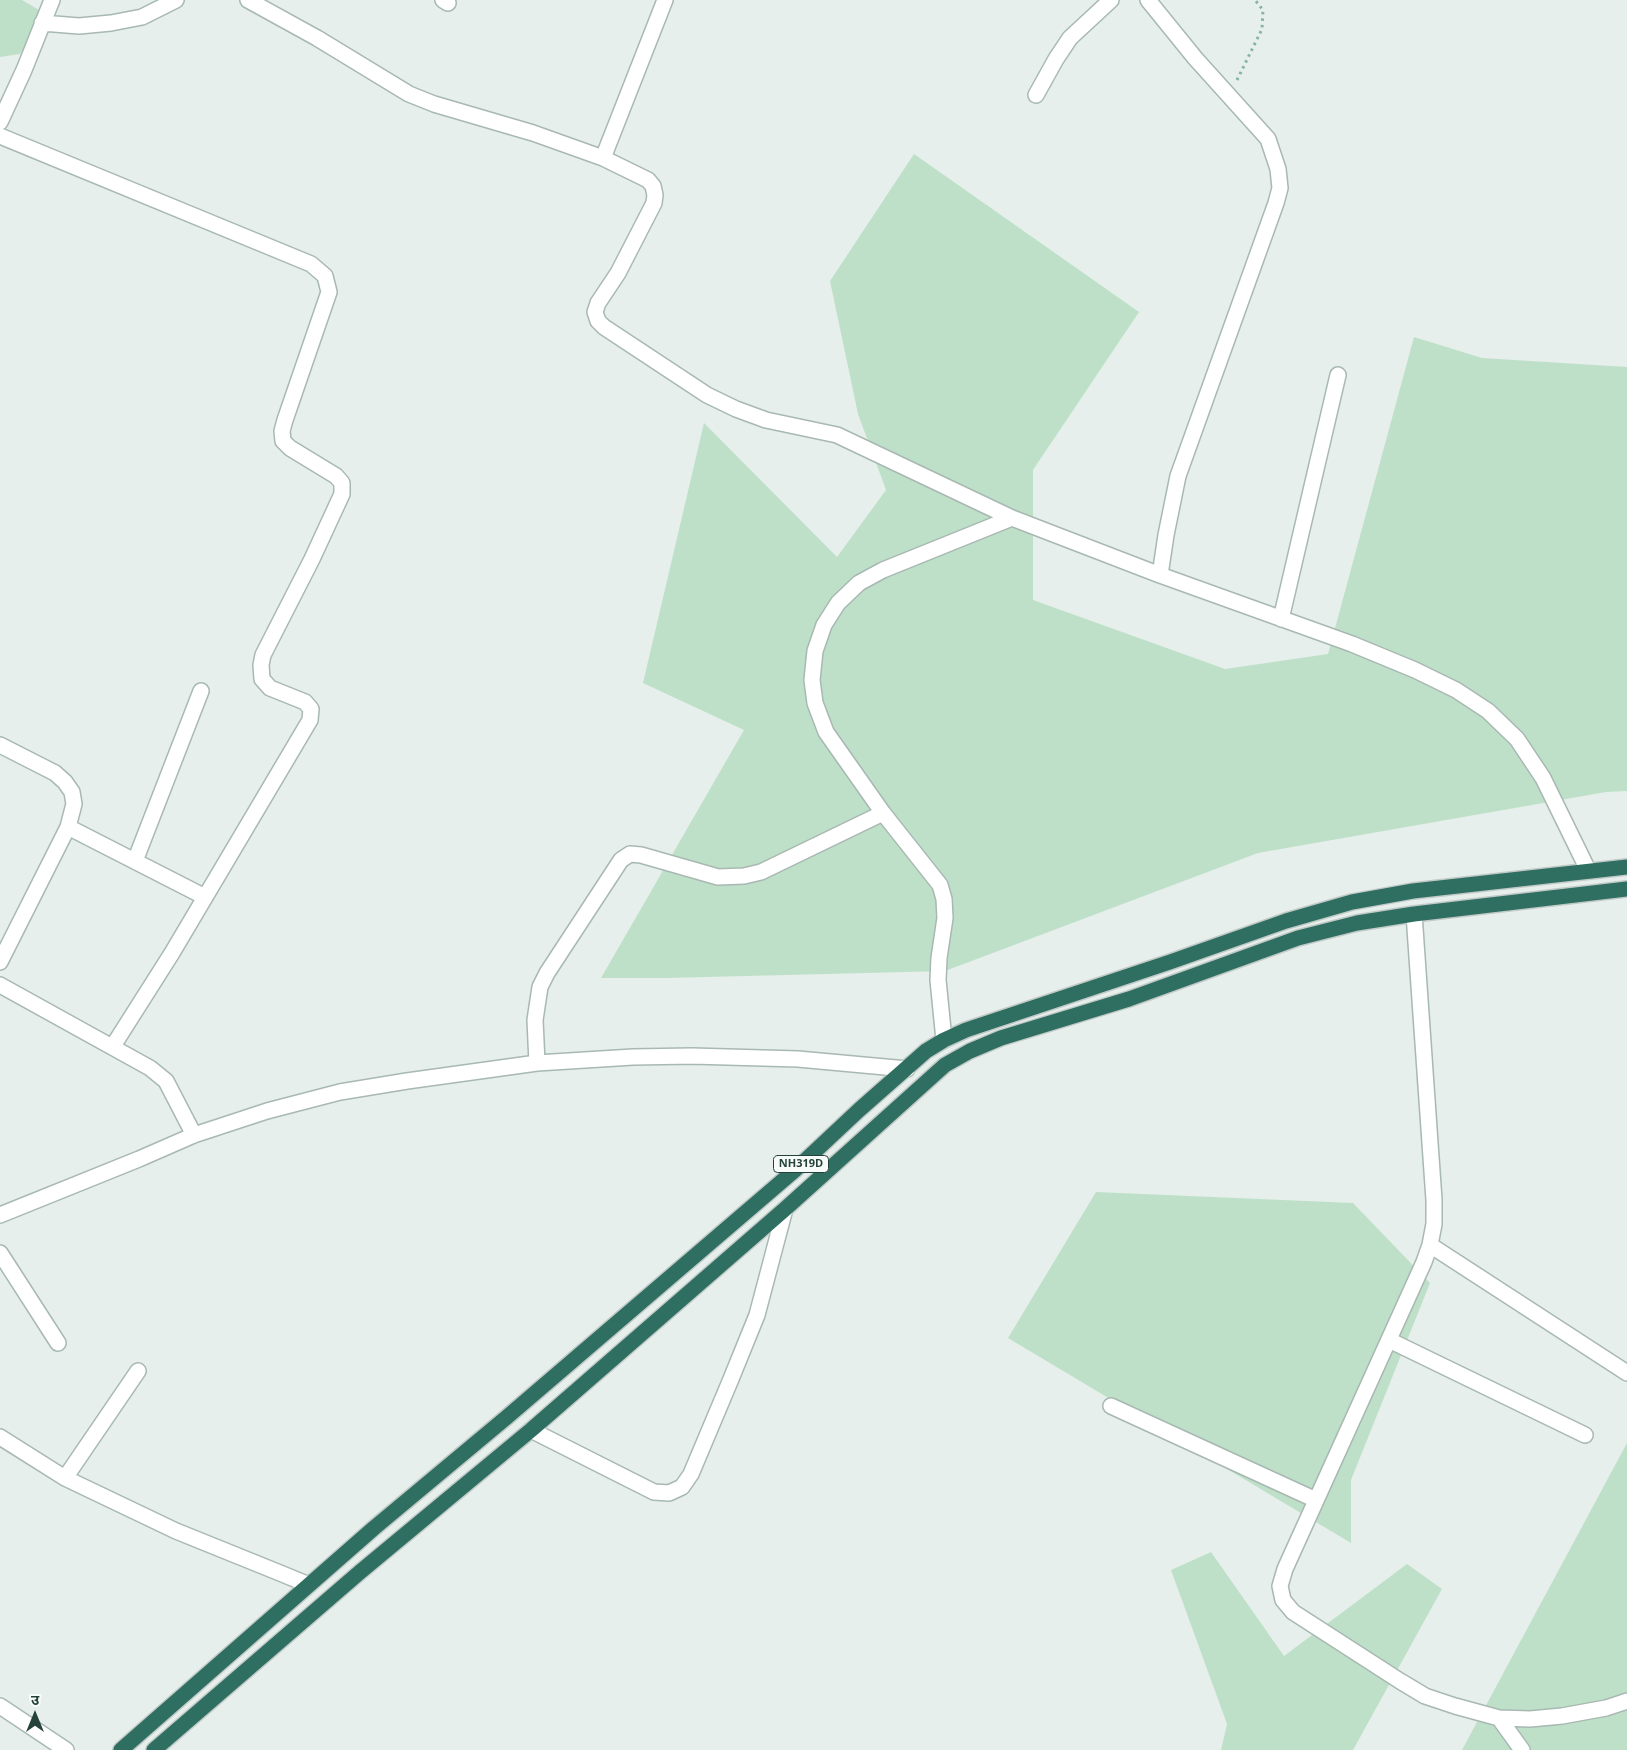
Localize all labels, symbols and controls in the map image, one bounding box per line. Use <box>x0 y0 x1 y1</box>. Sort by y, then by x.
road number: NH319D <box>774 1156 828 1172</box>
north arrow <box>10 1690 60 1740</box>
text: उ <box>31 1690 39 1709</box>

